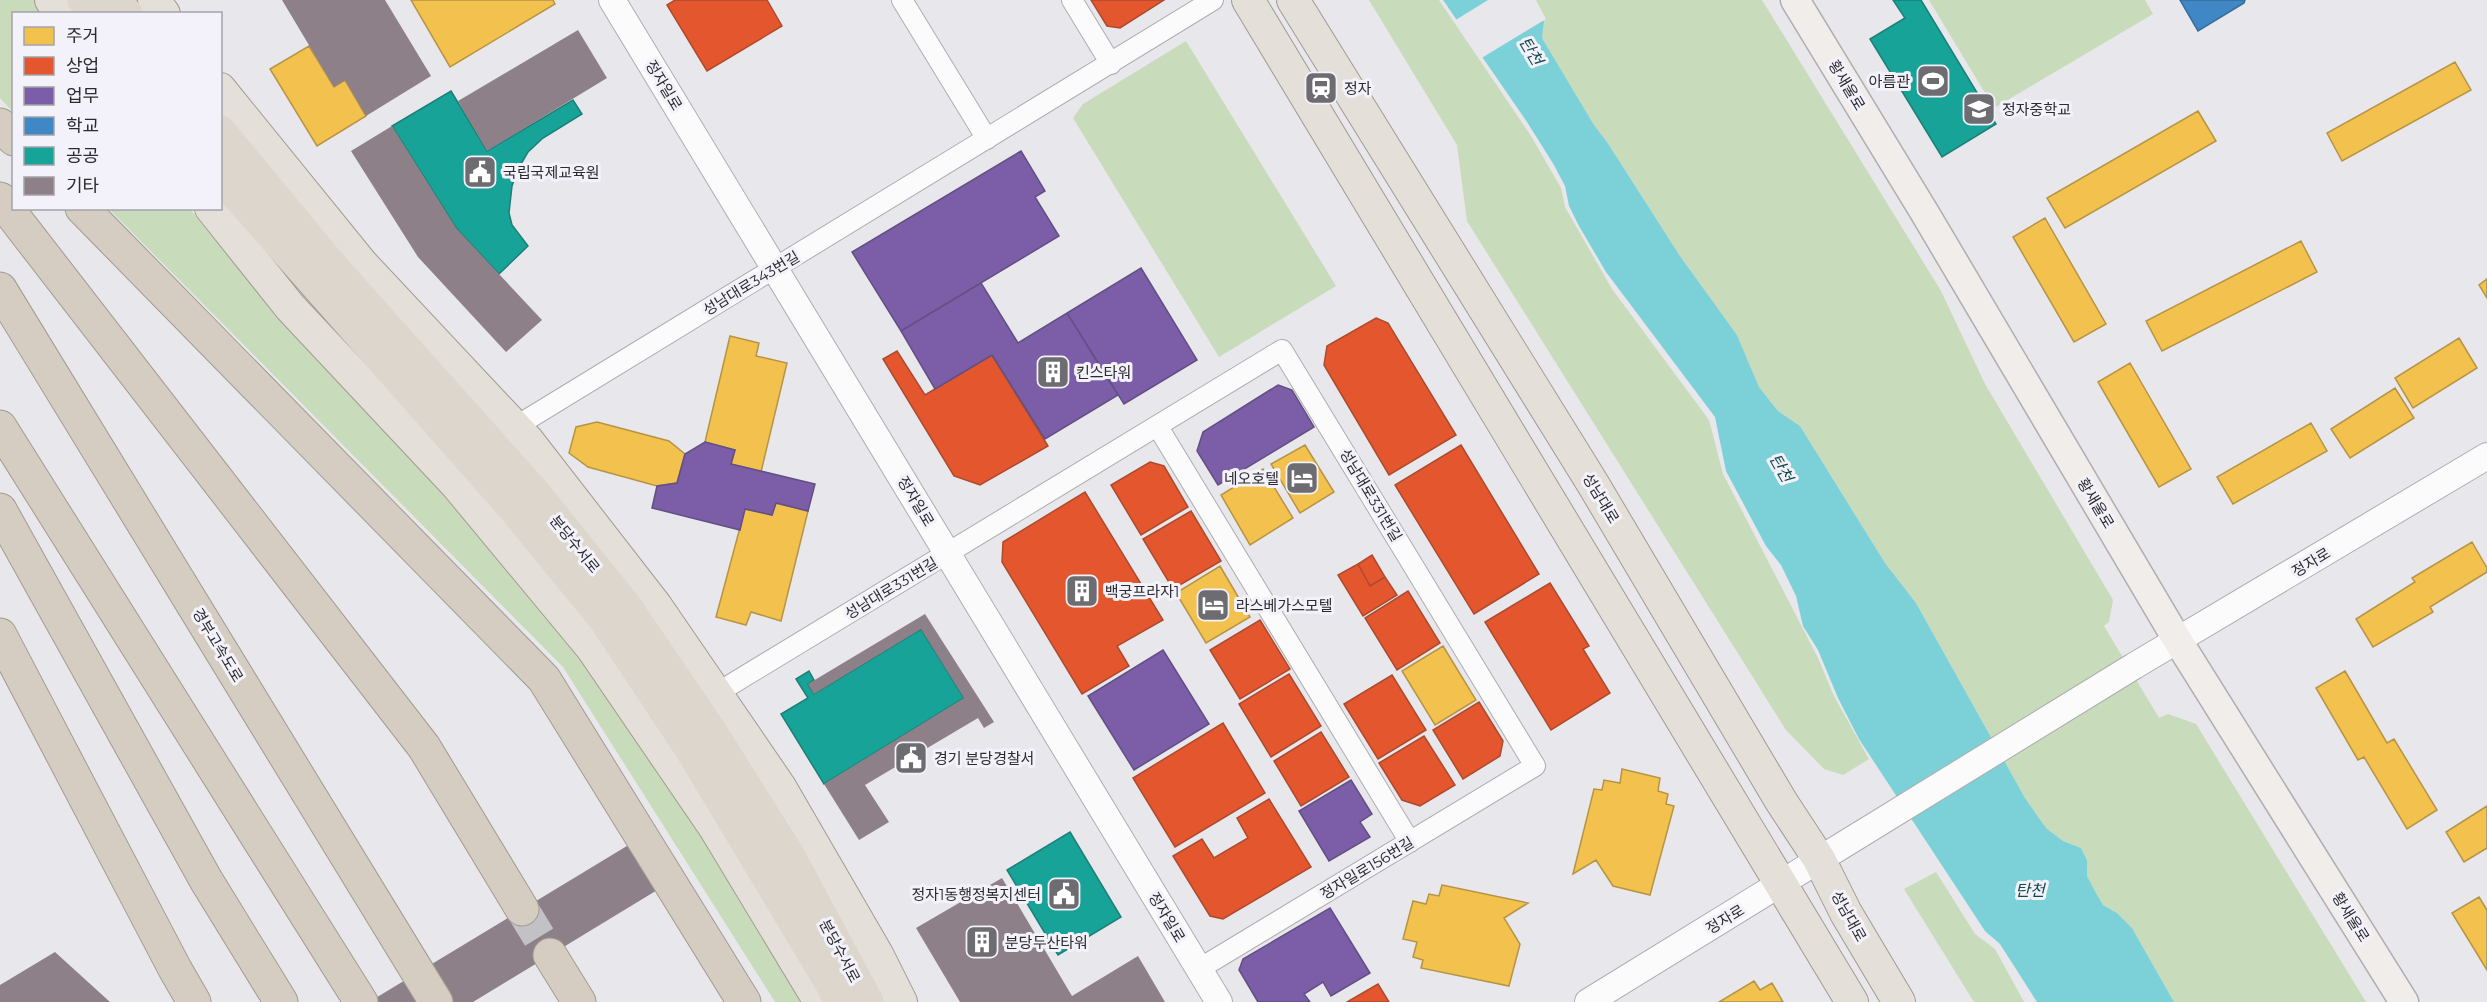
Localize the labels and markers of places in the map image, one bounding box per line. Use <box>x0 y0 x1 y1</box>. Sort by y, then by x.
sports icon: 아름관 <box>1915 63 1951 99</box>
station icon: 정자 <box>1303 70 1339 106</box>
place label: 아름관 <box>1869 72 1910 91</box>
place label: 정자 <box>1344 79 1372 98</box>
school or university icon: 정자중학교 <box>1961 91 1997 127</box>
place label: 정자중학교 <box>2002 100 2071 119</box>
public building icon: 국립국제교육원 <box>462 154 498 190</box>
place label: 국립국제교육원 <box>503 163 600 182</box>
building icon: 킨스타워 <box>1035 354 1071 390</box>
place label: 킨스타워 <box>1076 363 1131 382</box>
hotel icon: 네오호텔 <box>1284 460 1320 496</box>
place label: 네오호텔 <box>1224 469 1279 488</box>
building icon: 백궁프라자1 <box>1064 573 1100 609</box>
place label: 백궁프라자1 <box>1105 582 1179 601</box>
hotel icon: 라스베가스모텔 <box>1195 587 1231 623</box>
place label: 라스베가스모텔 <box>1236 596 1333 615</box>
public building icon: 경기 분당경찰서 <box>893 740 929 776</box>
place label: 경기 분당경찰서 <box>934 749 1035 768</box>
public building icon: 정자1동행정복지센터 <box>1046 876 1082 912</box>
place label: 정자1동행정복지센터 <box>911 885 1041 904</box>
building icon: 분당두산타워 <box>964 924 1000 960</box>
place label: 분당두산타워 <box>1005 933 1088 952</box>

